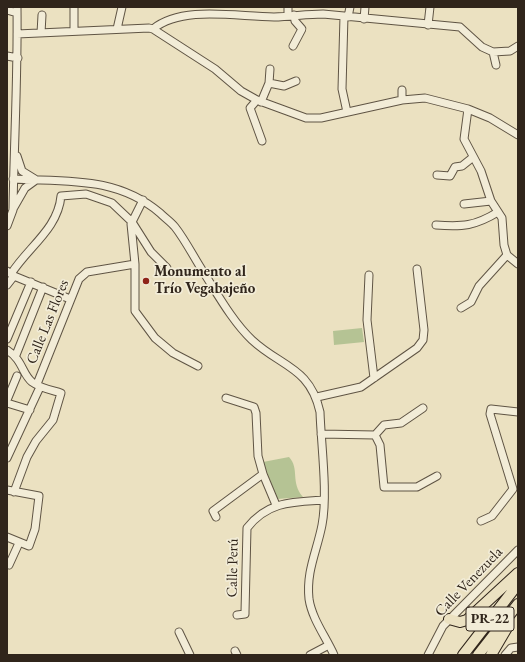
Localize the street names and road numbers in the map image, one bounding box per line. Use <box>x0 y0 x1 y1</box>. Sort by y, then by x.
street label: Calle Las Flores <box>23 277 73 367</box>
street label: Calle Perú <box>223 538 243 598</box>
street label: Calle Venezuela <box>431 543 507 621</box>
road number: PR-22 <box>466 607 514 631</box>

